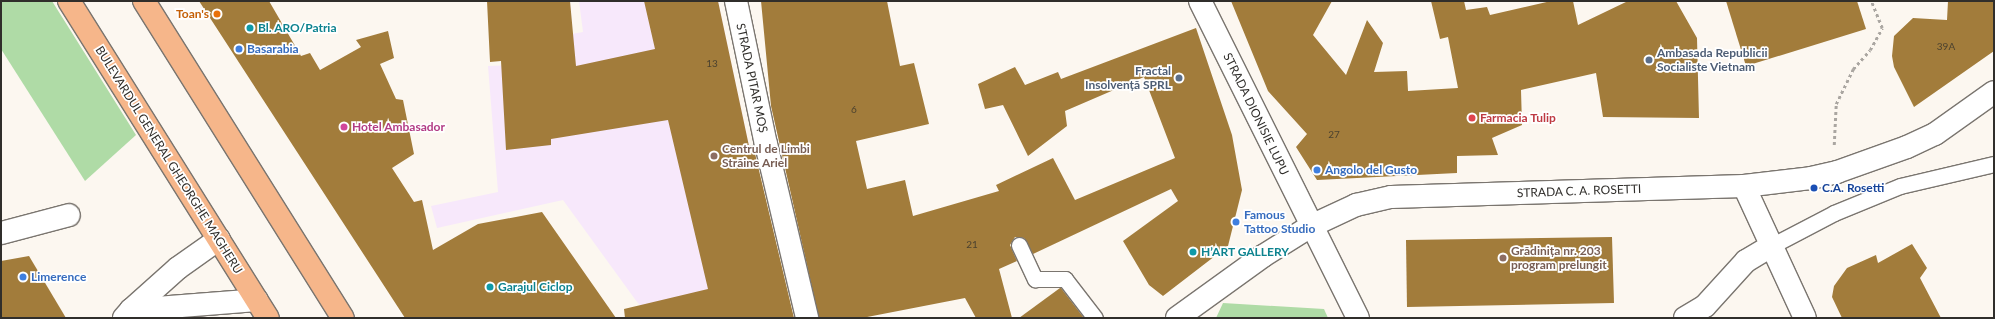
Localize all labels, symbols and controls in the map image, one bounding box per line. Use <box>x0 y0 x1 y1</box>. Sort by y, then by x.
place label: Toan's <box>176 7 209 21</box>
marker: Toan's <box>212 9 222 19</box>
place label: Bl. ARO/Patria <box>258 21 337 35</box>
street label: STRADA PITAR MOȘ <box>733 22 771 134</box>
marker: Bl. ARO/Patria <box>245 23 255 33</box>
house number: 39A <box>1937 41 1955 53</box>
place label: Basarabia <box>247 42 299 56</box>
street label: BULEVARDUL GENERAL GHEORGHE MAGHERU <box>92 43 246 277</box>
marker: Basarabia <box>234 44 244 54</box>
place label: Ambasada Republicii Socialiste Vietnam <box>1657 46 1767 74</box>
street label: STRADA DIONISIE LUPU <box>1220 50 1292 178</box>
marker: Ambasada Republicii Socialiste Vietnam <box>1644 55 1654 65</box>
house number: 13 <box>706 58 718 70</box>
place label: Fractal Insolvență SPRL <box>1085 64 1171 92</box>
marker: Fractal Insolvență SPRL <box>1174 73 1184 83</box>
house number: 6 <box>851 104 857 116</box>
place label: Farmacia Tulip <box>1480 111 1556 125</box>
marker: Farmacia Tulip <box>1467 113 1477 123</box>
place label: Hotel Ambasador <box>352 120 445 134</box>
marker: Hotel Ambasador <box>339 122 349 132</box>
house number: 27 <box>1328 129 1340 141</box>
place label: Centrul de Limbi Străine Ariel <box>722 142 810 170</box>
marker: Centrul de Limbi Străine Ariel <box>709 151 719 161</box>
place label: Angolo del Gusto <box>1325 163 1417 177</box>
marker: Angolo del Gusto <box>1312 165 1322 175</box>
place label: C.A. Rosetti <box>1822 181 1884 195</box>
street label: STRADA C. A. ROSETTI <box>1516 182 1642 200</box>
marker: C.A. Rosetti <box>1809 183 1819 193</box>
place label: Famous Tattoo Studio <box>1244 208 1315 236</box>
marker: Famous Tattoo Studio <box>1231 217 1241 227</box>
house number: 21 <box>966 239 978 251</box>
place label: Grădinița nr. 203 program prelungit <box>1511 244 1607 272</box>
place label: H’ART GALLERY <box>1201 245 1289 259</box>
marker: H’ART GALLERY <box>1188 247 1198 257</box>
marker: Grădinița nr. 203 program prelungit <box>1498 253 1508 263</box>
place label: Limerence <box>31 270 86 284</box>
marker: Limerence <box>18 272 28 282</box>
place label: Garajul Ciclop <box>498 280 572 294</box>
marker: Garajul Ciclop <box>485 282 495 292</box>

